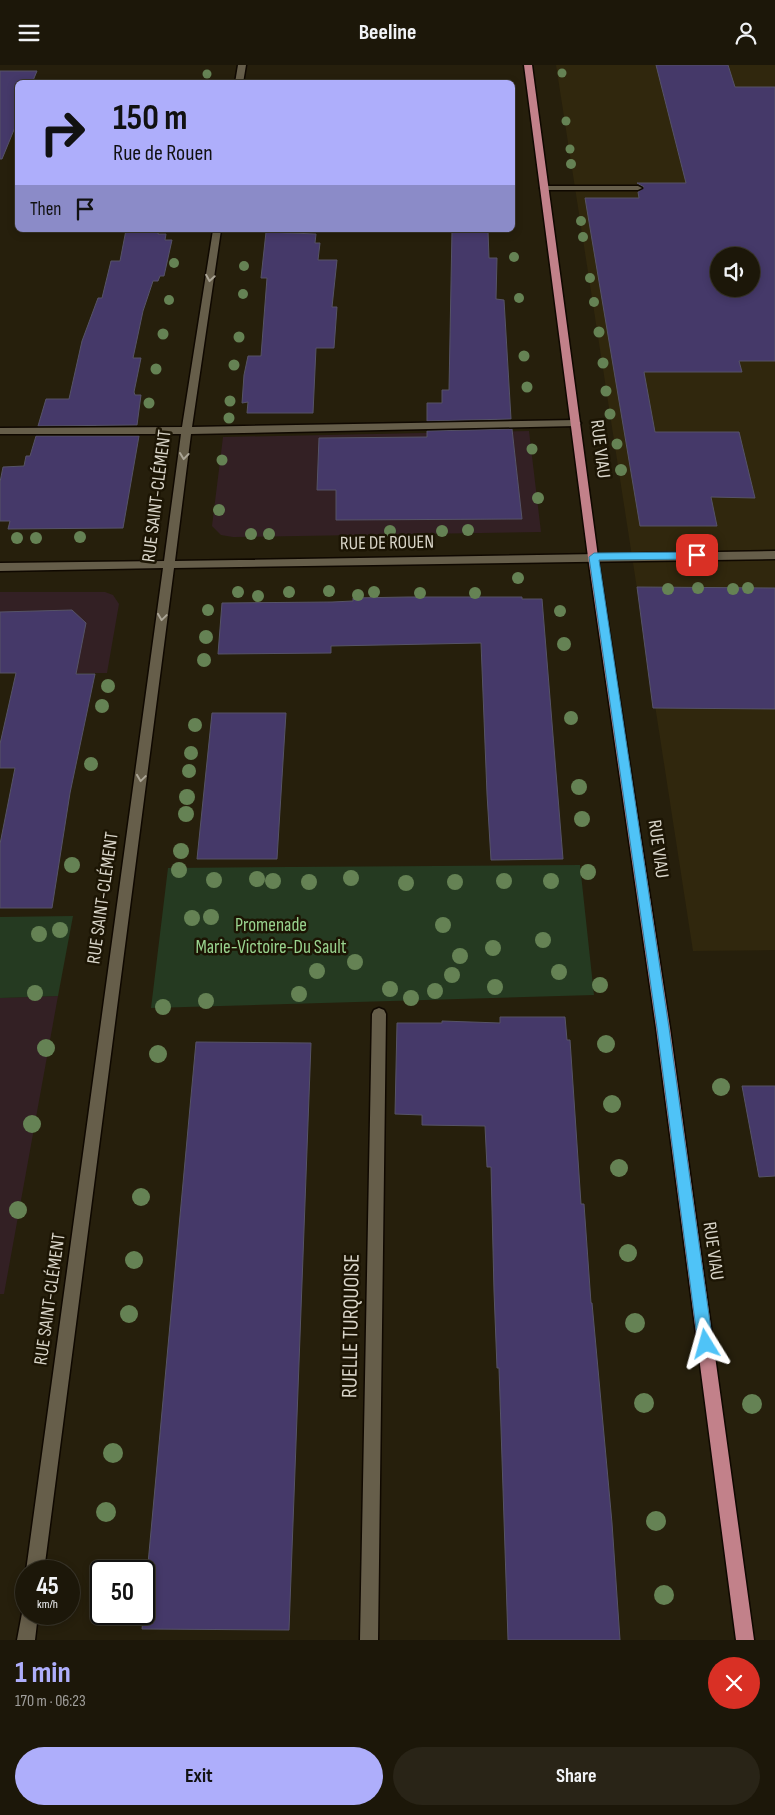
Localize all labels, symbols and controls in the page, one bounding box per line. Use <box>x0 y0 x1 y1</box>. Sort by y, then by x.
icon: menu <box>15 19 43 47</box>
text: Beeline <box>359 19 416 46</box>
icon: person <box>732 19 760 47</box>
text: 150 m <box>113 97 187 140</box>
icon: right <box>30 100 95 165</box>
text: Rue de Rouen <box>113 140 213 167</box>
icon: arrive <box>71 195 99 223</box>
text: Then <box>30 198 61 221</box>
map controls <box>710 247 760 297</box>
button: sound <box>710 247 760 297</box>
one-way arrow <box>205 274 215 283</box>
street label: RUE VIAU <box>585 418 615 480</box>
street label: RUE SAINT-CLÉMENT <box>137 428 177 563</box>
one-way arrow <box>179 453 190 461</box>
street label: RUE DE ROUEN <box>340 531 434 555</box>
pin <box>676 534 718 576</box>
icon: arrive <box>683 541 711 569</box>
one-way arrow <box>158 613 168 622</box>
one-way arrow <box>136 774 146 783</box>
street label: RUE VIAU <box>643 818 673 880</box>
street label: RUE SAINT-CLÉMENT <box>82 830 124 966</box>
park label: Promenade Marie-Victoire-Du Sault <box>195 914 347 959</box>
street label: RUE VIAU <box>698 1220 728 1282</box>
street label: RUE SAINT-CLÉMENT <box>29 1231 71 1367</box>
street label: RUELLE TURQUOISE <box>336 1254 366 1398</box>
position arrow <box>679 1317 731 1369</box>
speed limit sign: 50 <box>90 1560 155 1625</box>
text: 45 <box>36 1571 59 1602</box>
text: km/h <box>37 1597 58 1612</box>
text: 1 min <box>15 1655 71 1691</box>
button: close <box>708 1657 760 1709</box>
text: 170 m · 06:23 <box>15 1692 86 1711</box>
button: Exit <box>15 1747 383 1805</box>
button: Share <box>393 1747 760 1805</box>

